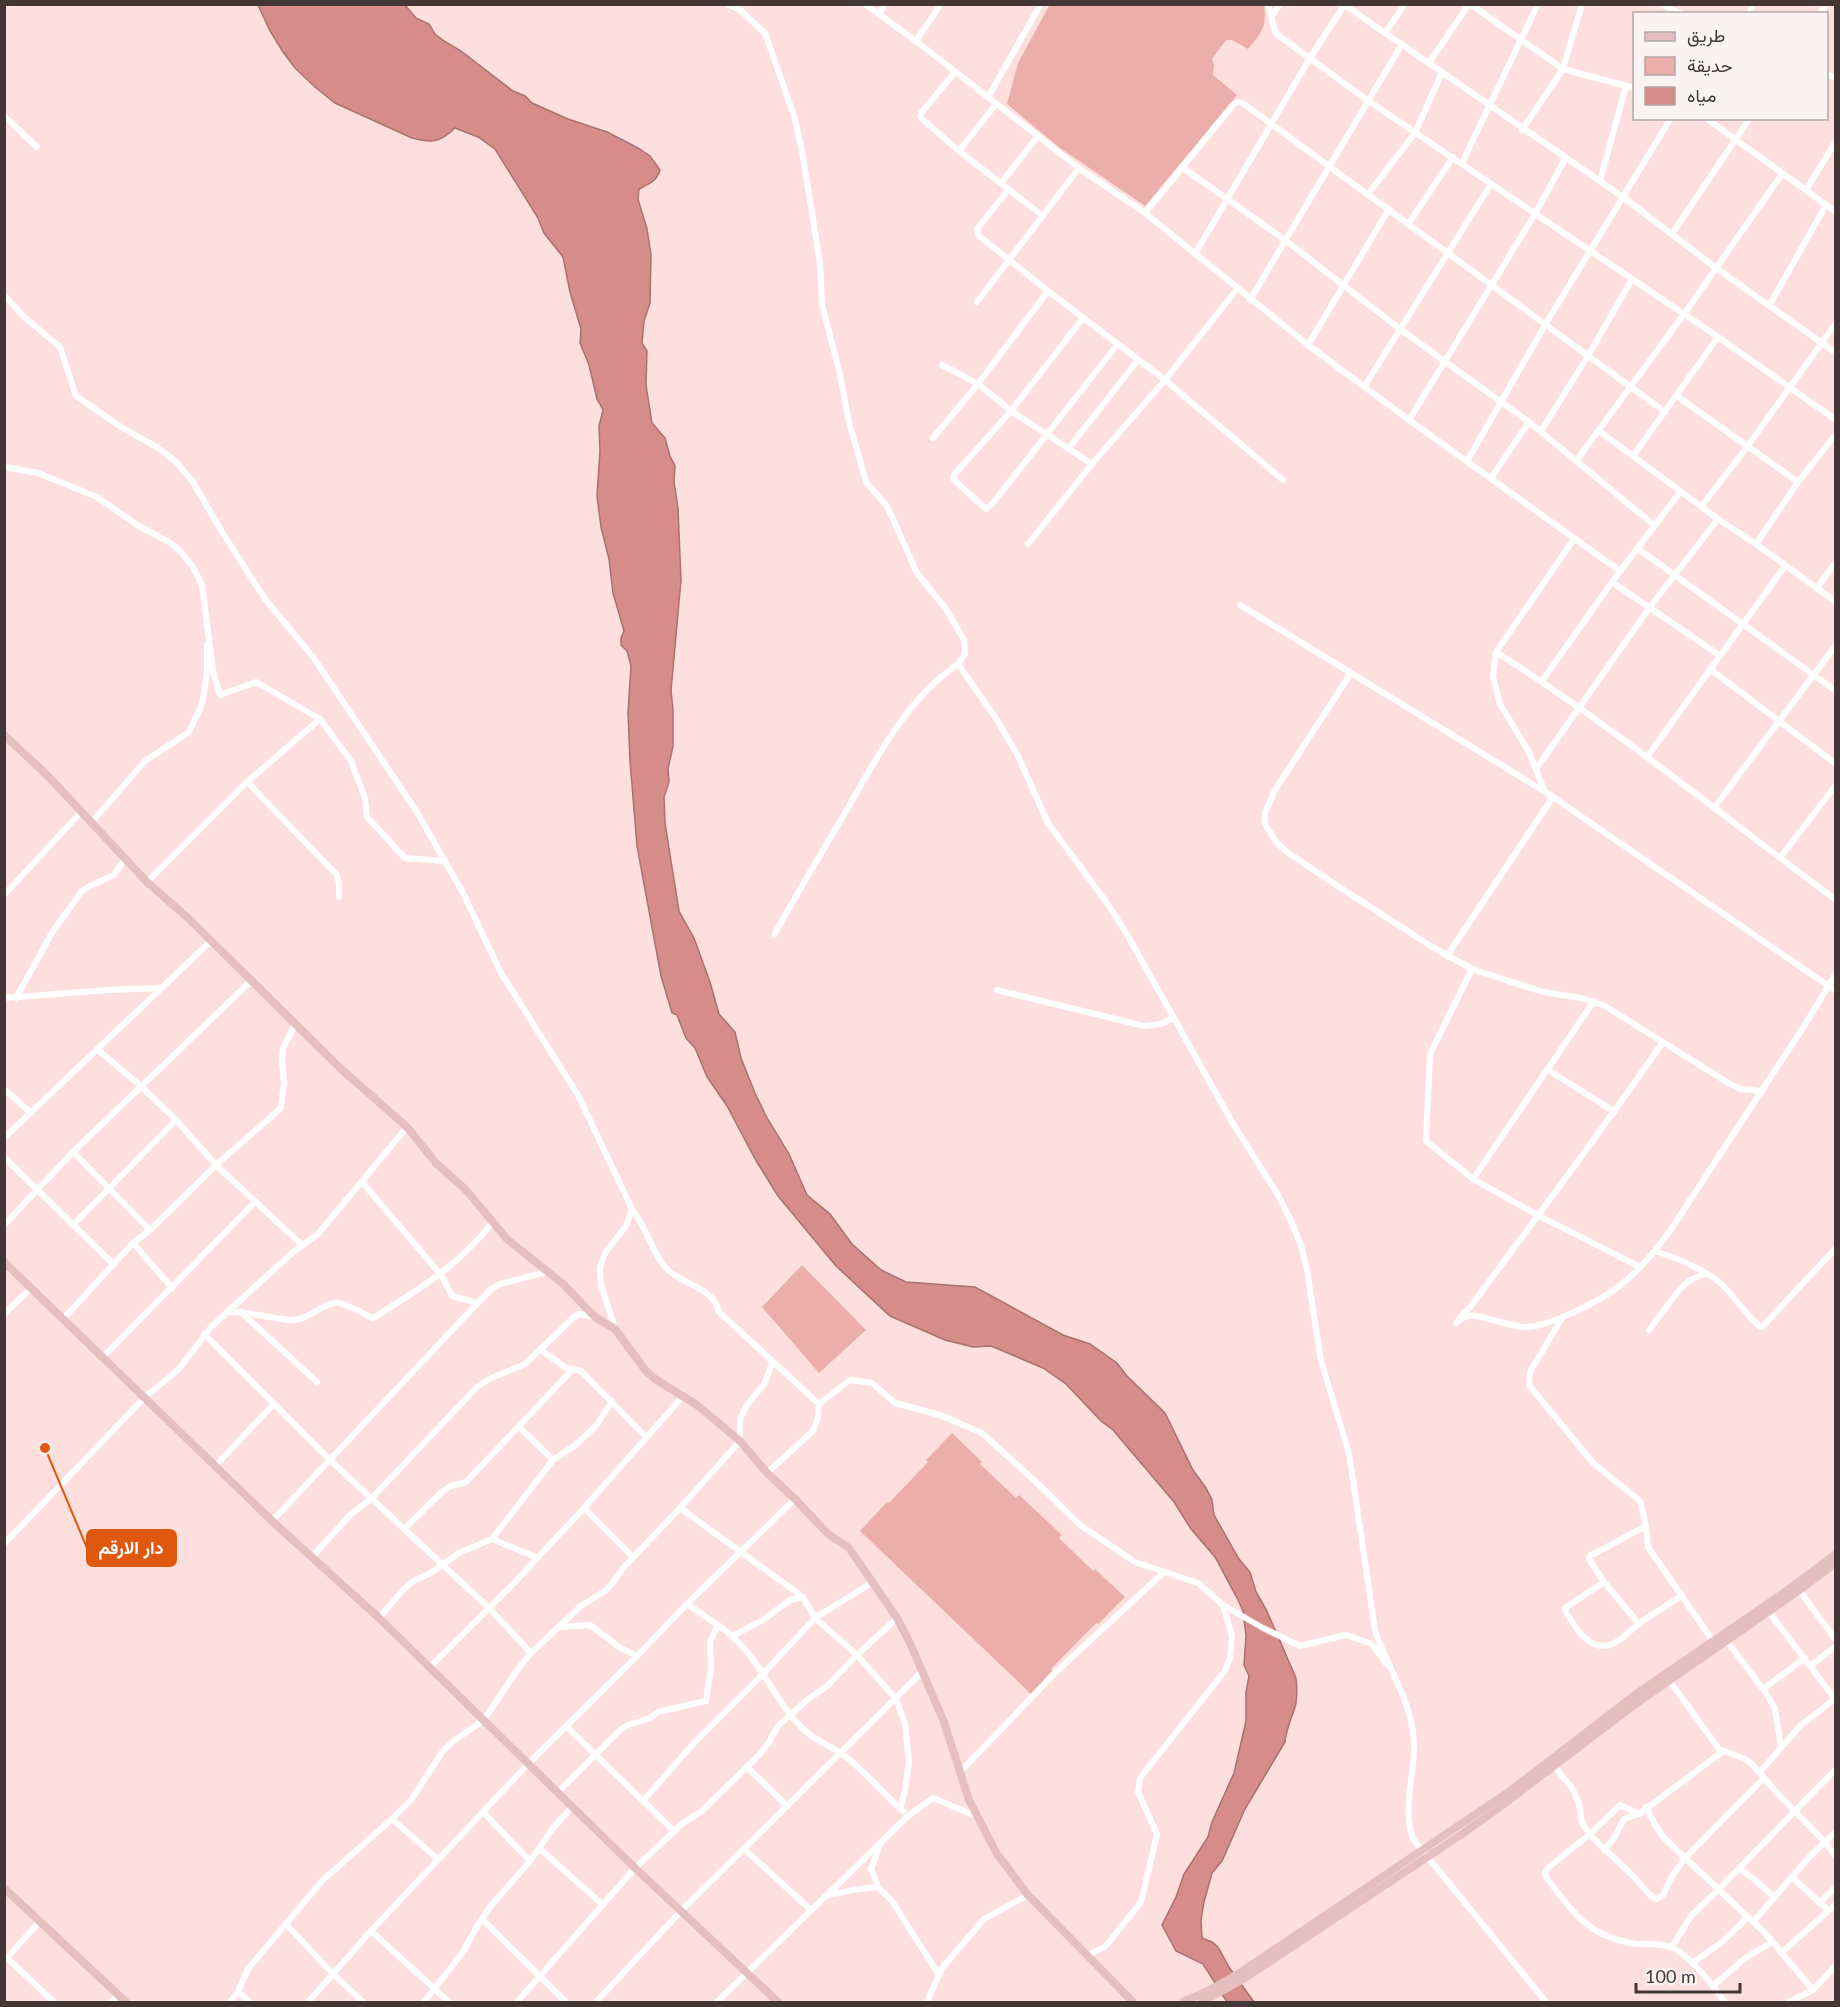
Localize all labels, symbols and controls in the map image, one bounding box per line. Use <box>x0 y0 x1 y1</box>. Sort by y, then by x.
legend <box>1633 12 1828 120</box>
text: طريق <box>1687 24 1725 47</box>
text: حديقة <box>1687 54 1733 76</box>
text: مياه <box>1687 84 1716 106</box>
callout: دار الارقم <box>87 1530 176 1566</box>
text: دار الارقم <box>98 1536 164 1560</box>
scale bar <box>1636 1956 1740 1994</box>
text: 100 m <box>1645 1965 1696 1987</box>

